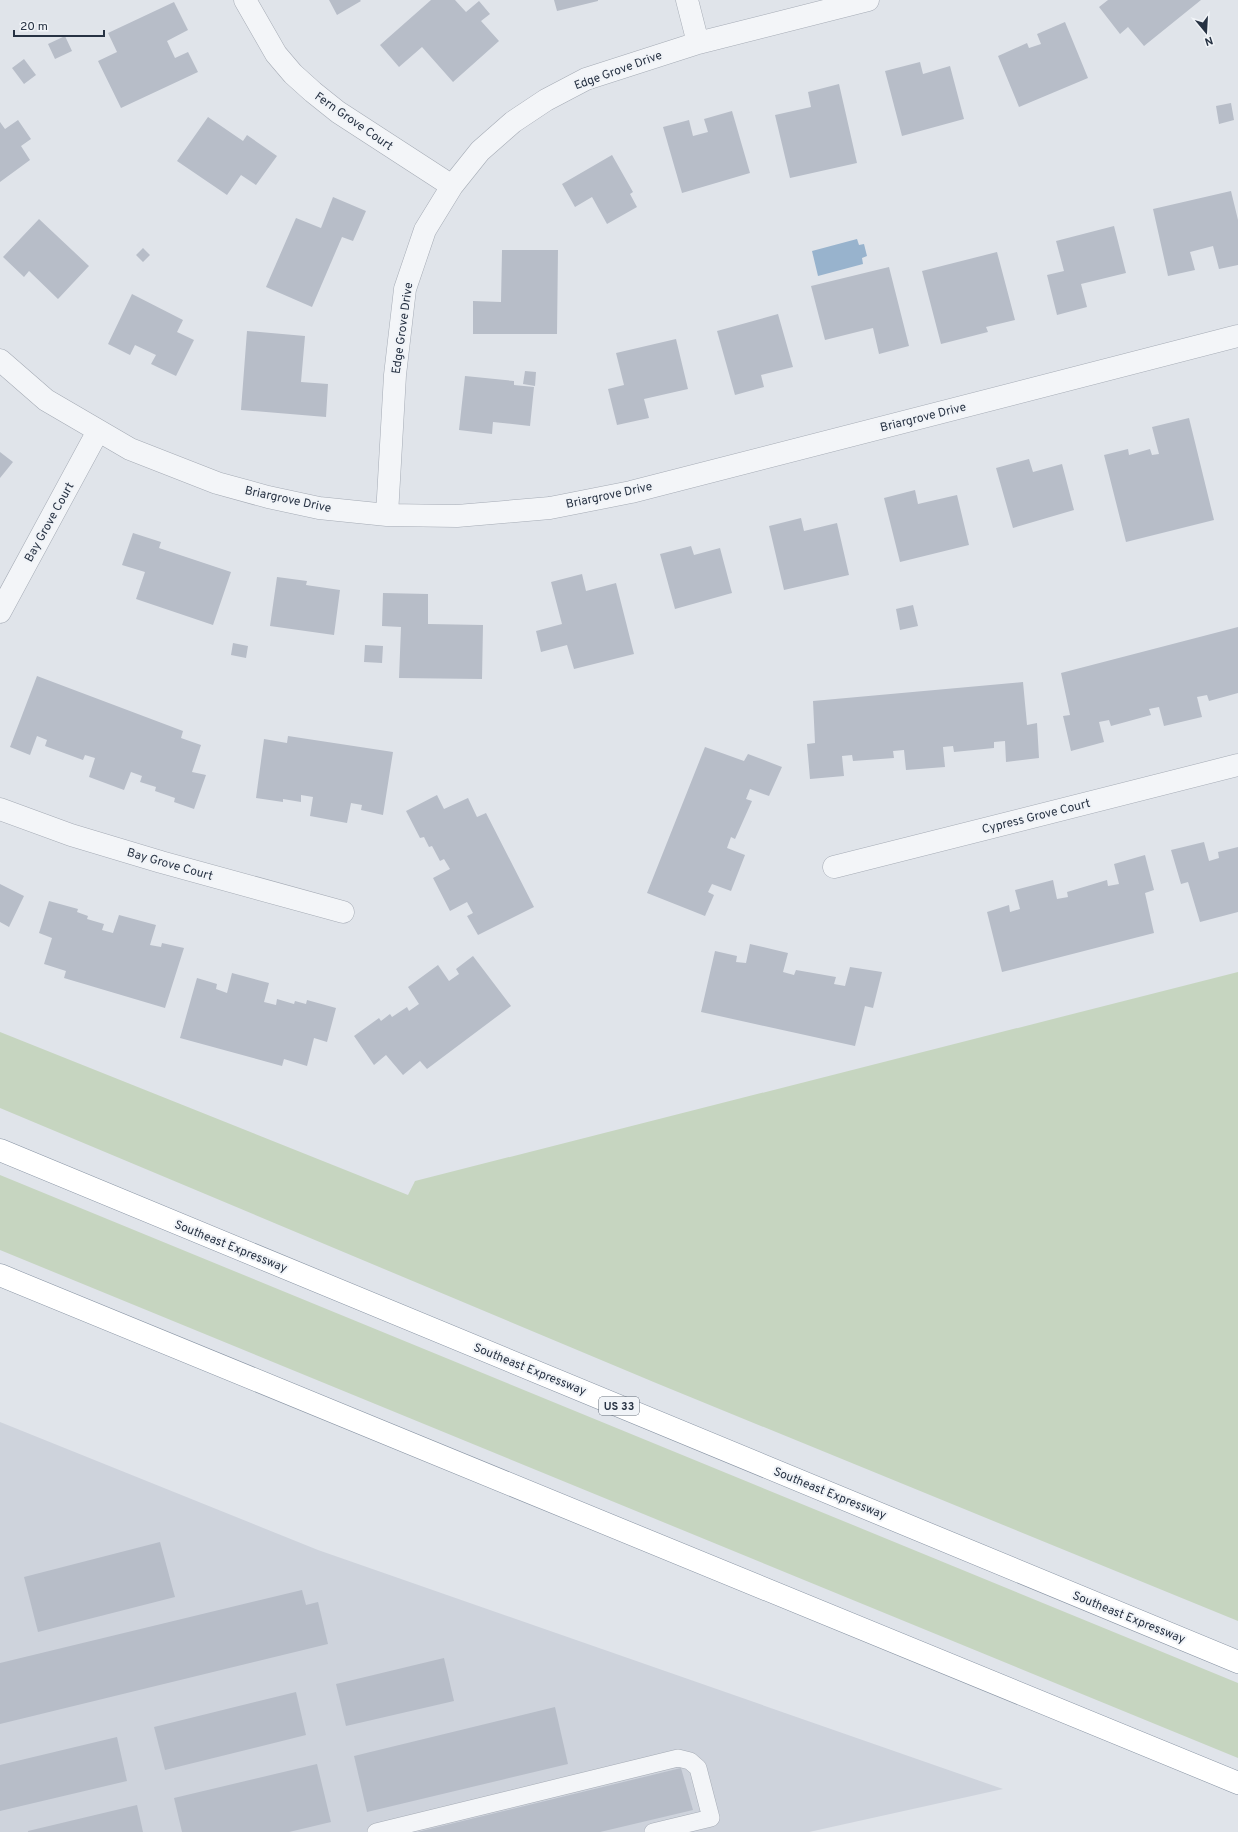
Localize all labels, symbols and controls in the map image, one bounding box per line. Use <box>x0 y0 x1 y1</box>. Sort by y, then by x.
scale bar <box>14 12 104 38</box>
north arrow <box>1186 12 1226 52</box>
text: 20 m <box>20 19 48 35</box>
text: N <box>1203 33 1215 48</box>
street label: Edge Grove Drive <box>572 48 665 94</box>
street label: Fern Grove Court <box>311 89 396 155</box>
street label: Edge Grove Drive <box>389 281 417 375</box>
street label: Briargrove Drive <box>879 400 968 436</box>
street label: Briargrove Drive <box>564 479 654 513</box>
street label: Bay Grove Court <box>21 480 78 565</box>
street label: Briargrove Drive <box>243 483 333 517</box>
street label: Cypress Grove Court <box>980 796 1092 838</box>
street label: Bay Grove Court <box>125 845 215 885</box>
street label: Southeast Expressway <box>172 1217 289 1277</box>
street label: Southeast Expressway <box>471 1340 588 1400</box>
road number: US 33 <box>599 1397 639 1415</box>
street label: Southeast Expressway <box>771 1464 888 1524</box>
street label: Southeast Expressway <box>1070 1588 1187 1648</box>

